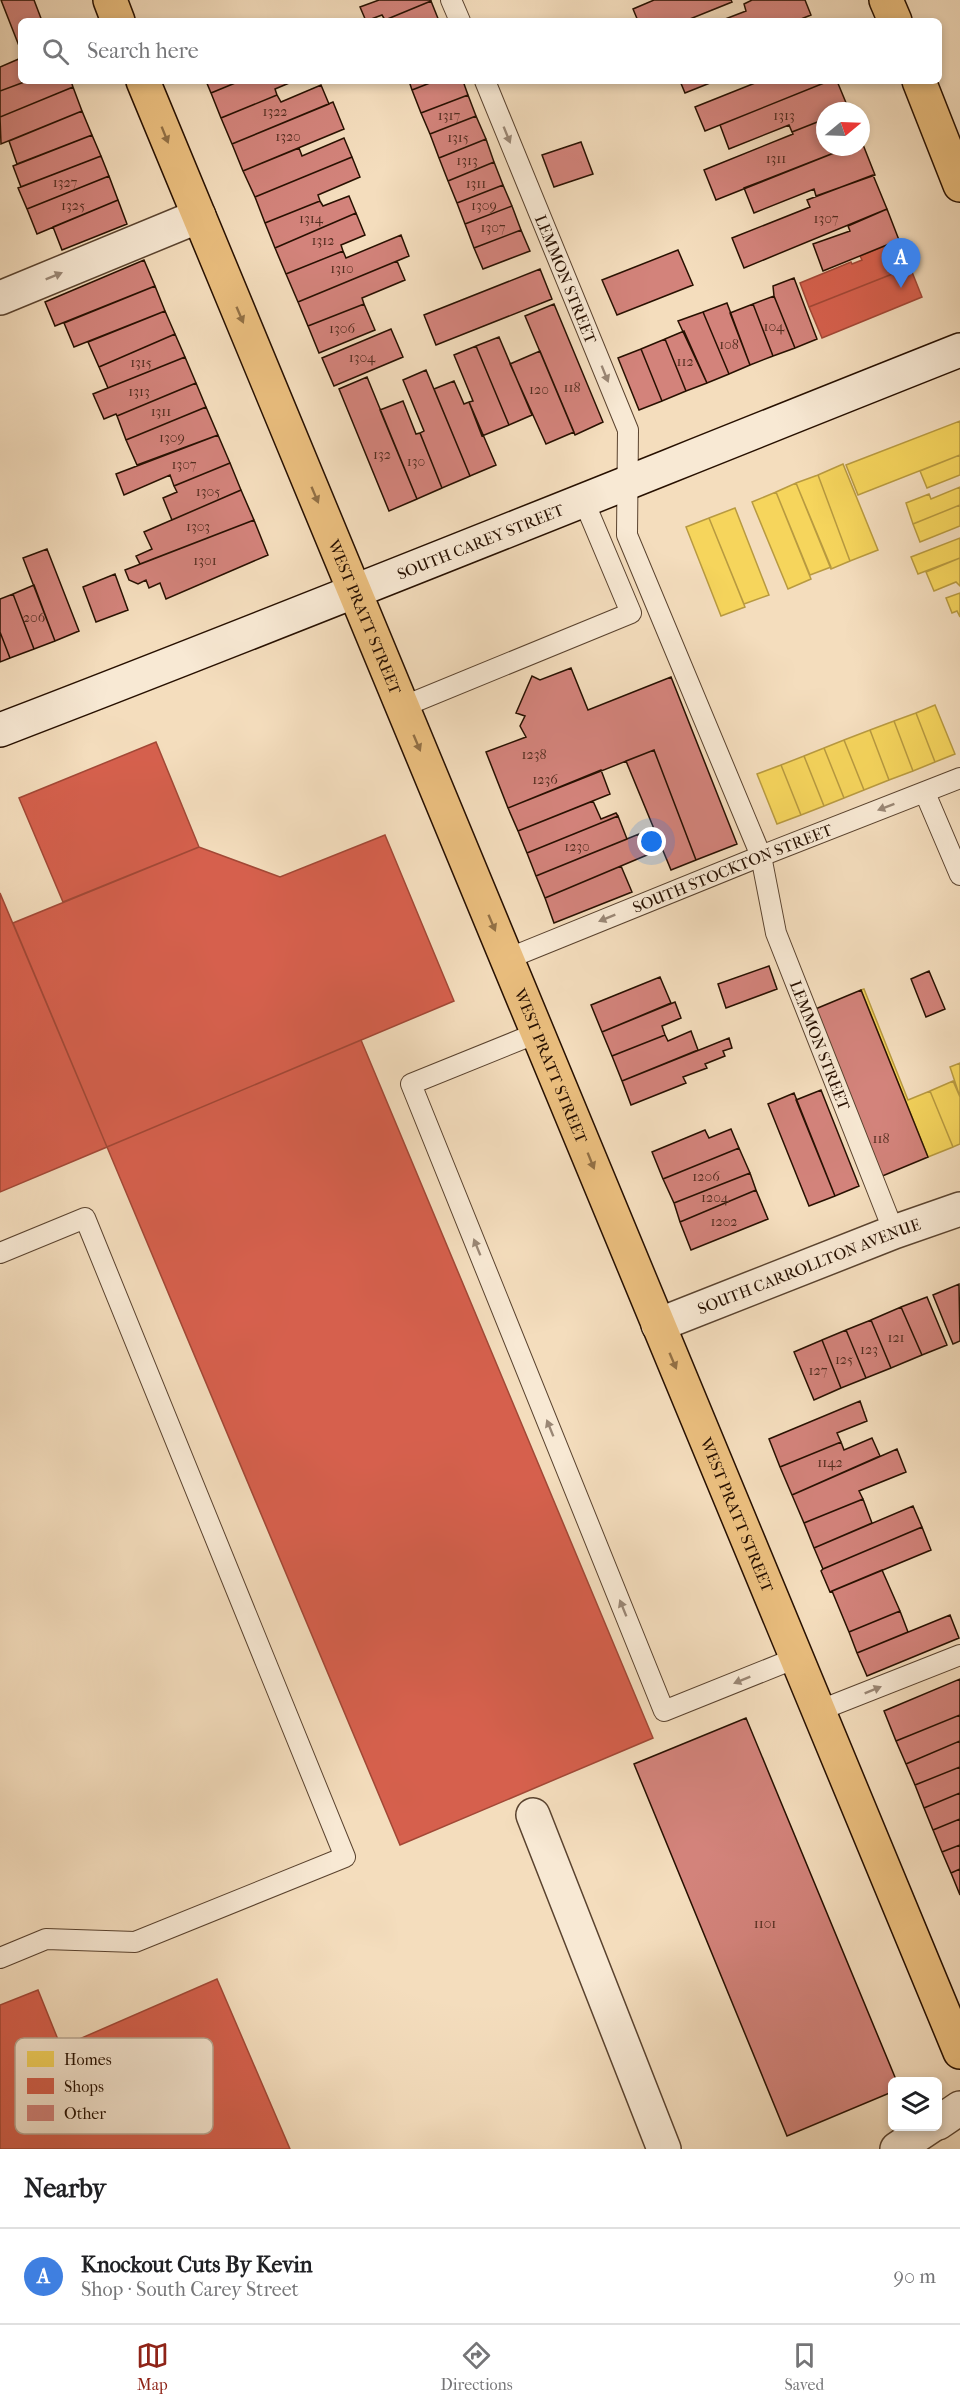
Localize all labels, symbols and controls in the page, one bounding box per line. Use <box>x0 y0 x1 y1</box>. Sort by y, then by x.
search box <box>18 18 942 84</box>
icon: search <box>39 35 72 68</box>
text: Search here <box>87 38 199 64</box>
north arrow <box>816 102 870 156</box>
house number: 1322 <box>262 103 288 120</box>
house number: 1317 <box>438 107 460 124</box>
house number: 1313 <box>773 107 795 124</box>
one-way arrow <box>161 126 170 144</box>
one-way arrow <box>503 126 512 144</box>
house number: 1320 <box>275 128 301 145</box>
house number: 1315 <box>447 129 469 146</box>
house number: 1311 <box>766 150 786 167</box>
house number: 1313 <box>456 152 478 169</box>
house number: 1327 <box>53 174 78 191</box>
house number: 1311 <box>466 175 486 192</box>
house number: 1325 <box>61 197 85 214</box>
house number: 1309 <box>471 197 497 214</box>
house number: 1314 <box>299 210 324 227</box>
house number: 1307 <box>813 210 839 227</box>
street label: LEMMON STREET <box>531 212 601 346</box>
house number: 1307 <box>480 219 506 236</box>
house number: 1312 <box>312 232 334 249</box>
pin: A <box>882 238 920 288</box>
house number: 1310 <box>330 260 354 277</box>
one-way arrow <box>45 270 63 280</box>
one-way arrow <box>235 307 245 325</box>
house number: 104 <box>764 318 785 335</box>
house number: 1306 <box>329 320 355 337</box>
house number: 108 <box>719 336 739 353</box>
house number: 1304 <box>349 349 376 366</box>
house number: 112 <box>676 353 694 370</box>
house number: 1315 <box>130 354 152 371</box>
one-way arrow <box>601 365 610 383</box>
house number: 118 <box>563 379 581 396</box>
house number: 120 <box>529 381 549 398</box>
house number: 1313 <box>128 383 150 400</box>
house number: 1311 <box>151 403 171 420</box>
house number: 1309 <box>159 429 185 446</box>
house number: 132 <box>373 446 391 463</box>
house number: 130 <box>407 453 425 470</box>
house number: 1307 <box>171 456 197 473</box>
house number: 1305 <box>196 483 220 500</box>
one-way arrow <box>310 487 320 505</box>
street label: SOUTH CAREY STREET <box>394 500 567 583</box>
house number: 1303 <box>186 518 210 535</box>
street label: WEST PRATT STREET <box>324 536 406 697</box>
house number: 1301 <box>193 552 217 569</box>
house number: 206 <box>23 609 46 626</box>
one-way arrow <box>413 734 422 752</box>
house number: 1238 <box>522 746 546 763</box>
house number: 1236 <box>532 771 558 788</box>
one-way arrow <box>877 803 895 813</box>
street label: SOUTH STOCKTON STREET <box>630 819 835 917</box>
your location <box>637 827 666 856</box>
house number: 1230 <box>564 838 590 855</box>
one-way arrow <box>488 914 497 932</box>
one-way arrow <box>598 914 616 923</box>
street label: LEMMON STREET <box>786 978 854 1113</box>
street label: WEST PRATT STREET <box>510 985 592 1146</box>
house number: 118 <box>872 1130 890 1147</box>
one-way arrow <box>586 1153 596 1171</box>
house number: 1206 <box>692 1168 720 1185</box>
house number: 1204 <box>701 1189 730 1206</box>
house number: 1202 <box>710 1213 738 1230</box>
street label: SOUTH CARROLLTON AVENUE <box>695 1214 923 1318</box>
one-way arrow <box>472 1237 482 1255</box>
house number: 121 <box>887 1329 905 1346</box>
house number: 123 <box>860 1341 878 1358</box>
house number: 125 <box>835 1351 853 1368</box>
one-way arrow <box>669 1352 678 1370</box>
house number: 127 <box>809 1362 828 1379</box>
one-way arrow <box>545 1418 555 1436</box>
street label: WEST PRATT STREET <box>696 1434 778 1595</box>
house number: 1142 <box>817 1454 843 1471</box>
one-way arrow <box>618 1599 628 1617</box>
one-way arrow <box>733 1676 751 1685</box>
one-way arrow <box>864 1684 882 1694</box>
house number: 1101 <box>754 1915 776 1932</box>
legend <box>15 2038 213 2134</box>
text: Homes <box>64 2050 112 2069</box>
text: Shops <box>64 2077 104 2096</box>
map controls <box>888 2077 942 2131</box>
button: layers <box>888 2077 942 2131</box>
text: Other <box>64 2104 106 2123</box>
text: Nearby <box>24 2173 106 2204</box>
text: Knockout Cuts By Kevin <box>81 2252 313 2278</box>
text: A <box>37 2265 50 2288</box>
text: 90 m <box>894 2265 936 2288</box>
text: Shop · South Carey Street <box>81 2278 299 2301</box>
tab: Map <box>136 2339 169 2394</box>
tab: Directions <box>441 2339 513 2394</box>
tab: Saved <box>784 2339 824 2394</box>

